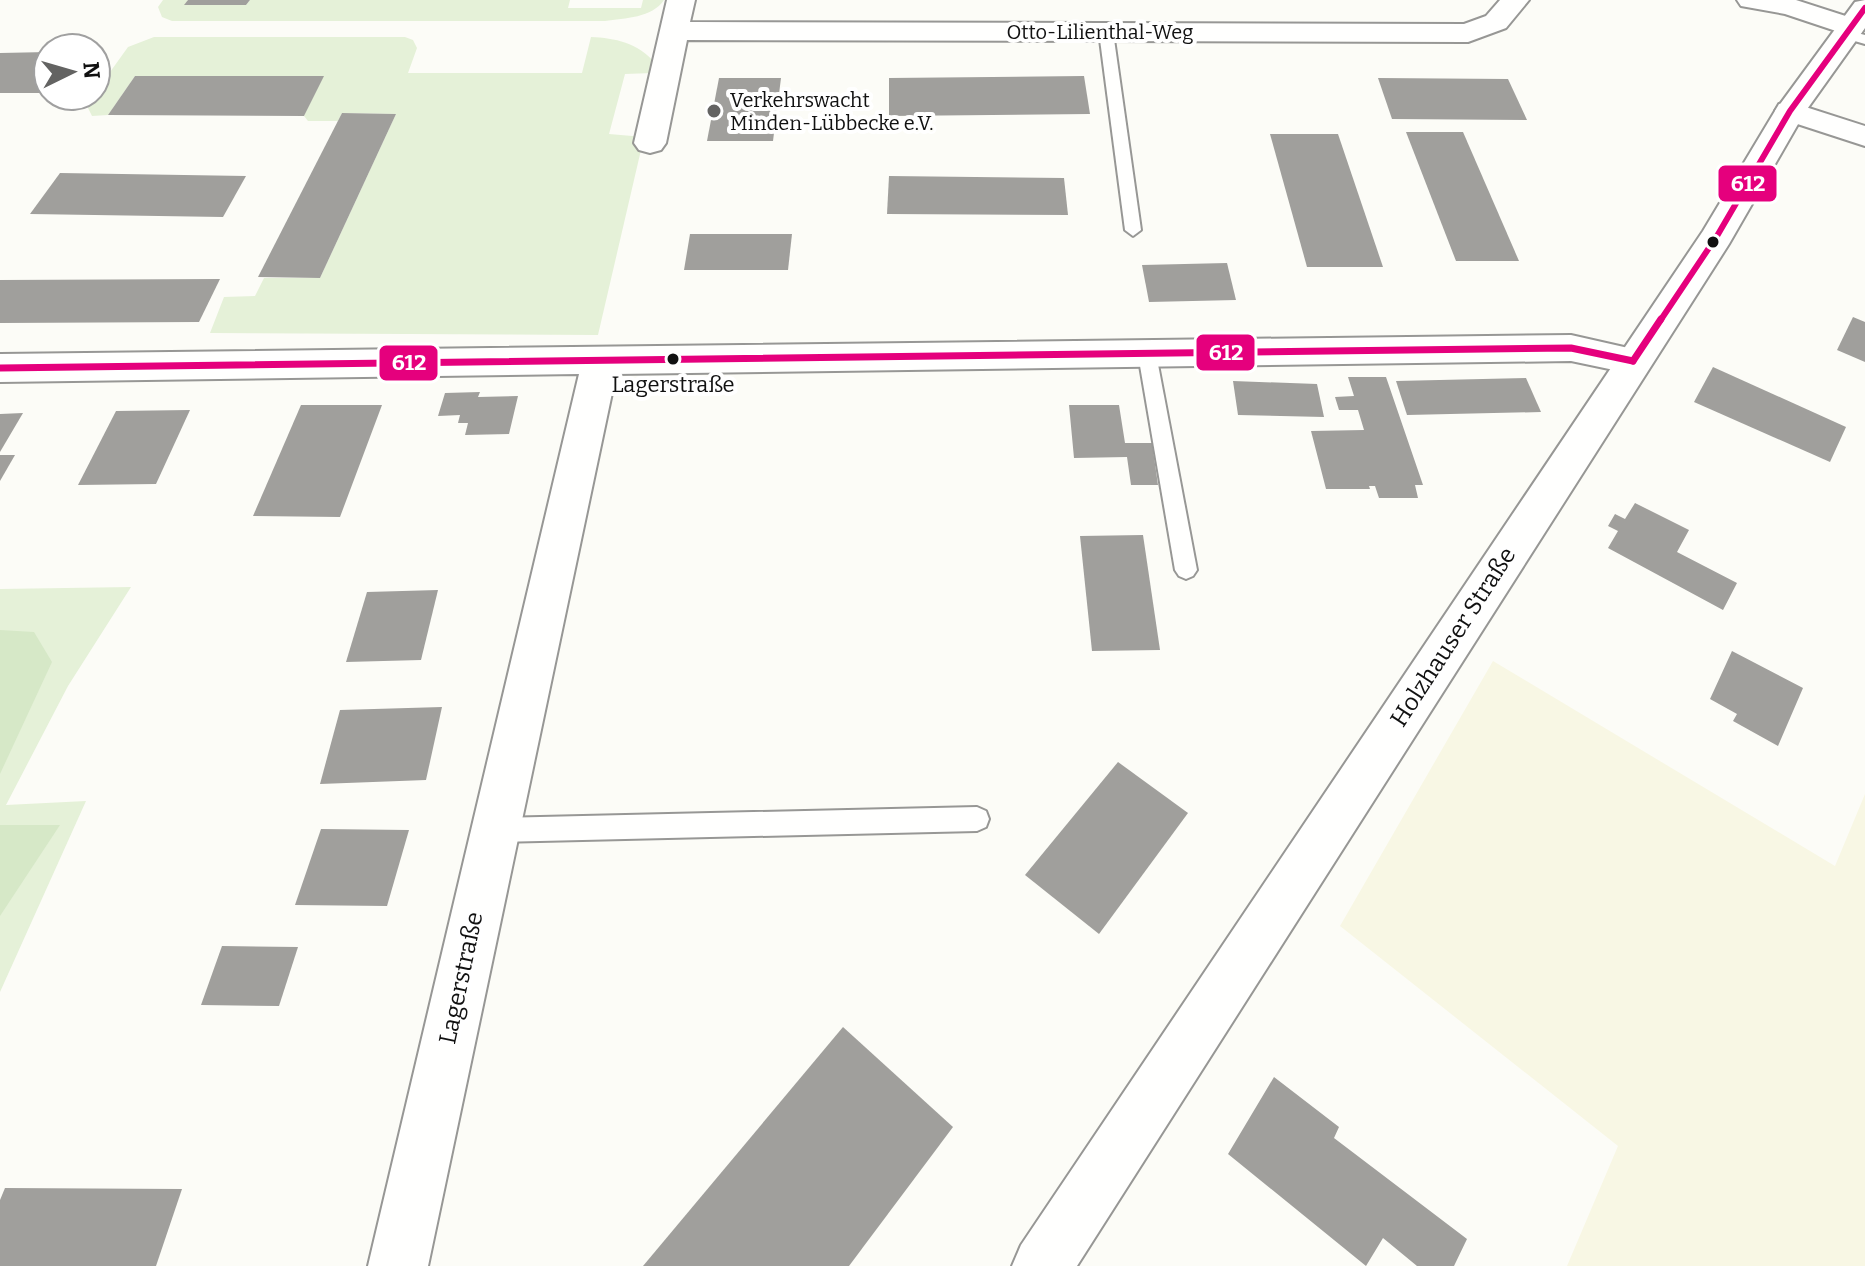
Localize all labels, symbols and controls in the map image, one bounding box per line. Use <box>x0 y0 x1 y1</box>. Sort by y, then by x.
street label: Otto-Lilienthal-Weg <box>1007 20 1193 44</box>
north arrow <box>32 32 112 112</box>
text: N <box>77 61 106 80</box>
place label: Verkehrswacht Minden-Lübbecke e.V. <box>730 88 933 135</box>
marker: Verkehrswacht Minden-Lübbecke e.V. <box>705 102 723 120</box>
line badge: 612 <box>1717 164 1778 203</box>
text: 612 <box>1731 170 1765 197</box>
unlabelled marker <box>1705 234 1721 250</box>
line badge: 612 <box>1195 333 1256 372</box>
text: 612 <box>1209 339 1243 366</box>
line badge: 612 <box>378 344 439 382</box>
text: 612 <box>392 349 426 376</box>
marker: Lagerstraße <box>665 351 681 367</box>
place label: Lagerstraße <box>611 371 735 398</box>
street label: Holzhauser Straße <box>1385 542 1521 732</box>
street label: Lagerstraße <box>433 909 489 1047</box>

